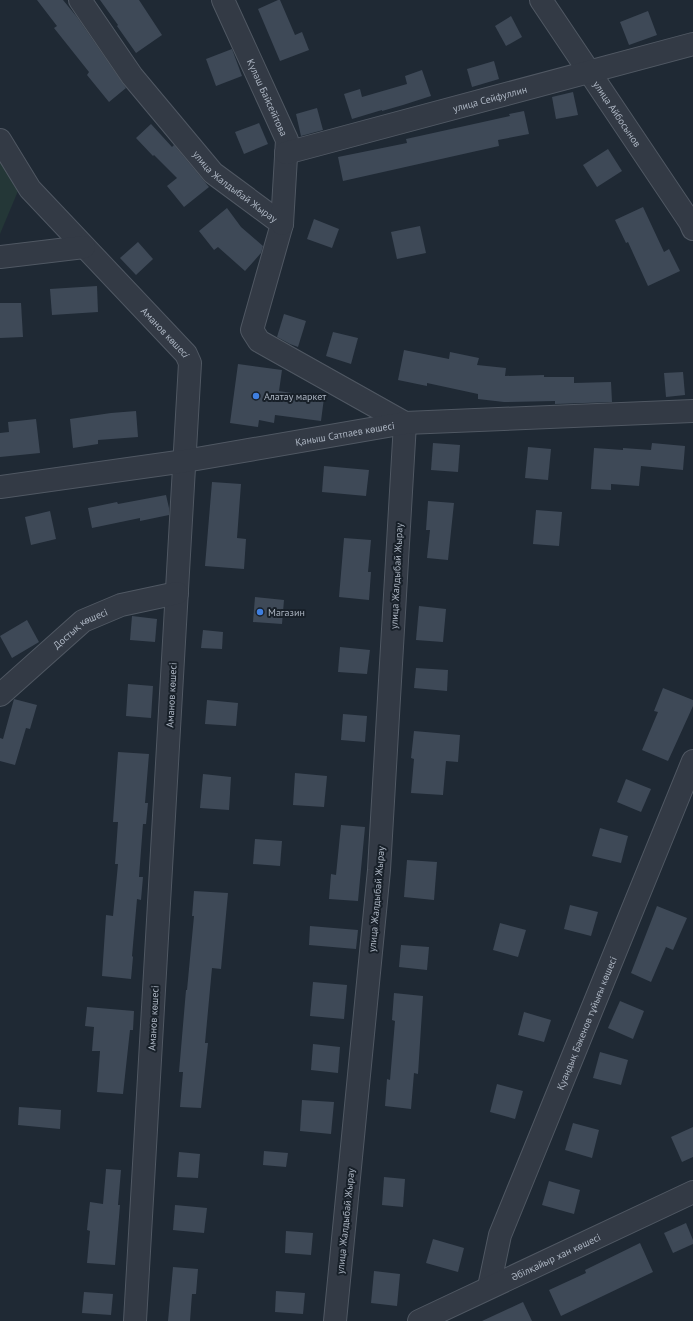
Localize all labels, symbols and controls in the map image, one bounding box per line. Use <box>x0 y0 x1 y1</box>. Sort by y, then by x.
street label: Күләш Байсейітова <box>244 57 290 138</box>
street label: улица Айбосынов <box>590 79 644 150</box>
street label: улица Сейфуллин <box>451 83 528 115</box>
street label: улица Жалдыбай Жырау <box>190 148 280 226</box>
street label: Аманов көшесі <box>138 305 193 360</box>
place label: Алатау маркет <box>264 390 326 403</box>
marker: Алатау маркет <box>251 391 261 401</box>
street label: Қаныш Сатпаев көшесі <box>294 419 396 449</box>
street label: улица Жалдыбай Жырау <box>387 522 406 629</box>
street label: Достық көшесі <box>50 605 110 652</box>
place label: Магазин <box>268 606 305 619</box>
marker: Магазин <box>255 607 265 617</box>
street label: Аманов көшесі <box>163 662 180 728</box>
street label: улица Жалдыбай Жырау <box>365 845 388 953</box>
street label: Қуандық Бәкенов тұйығы көшесі <box>554 954 620 1092</box>
street label: Аманов көшесі <box>145 985 162 1051</box>
street label: улица Жалдыбай Жырау <box>333 1167 358 1275</box>
street label: Әбілқайыр хан көшесі <box>509 1230 603 1284</box>

